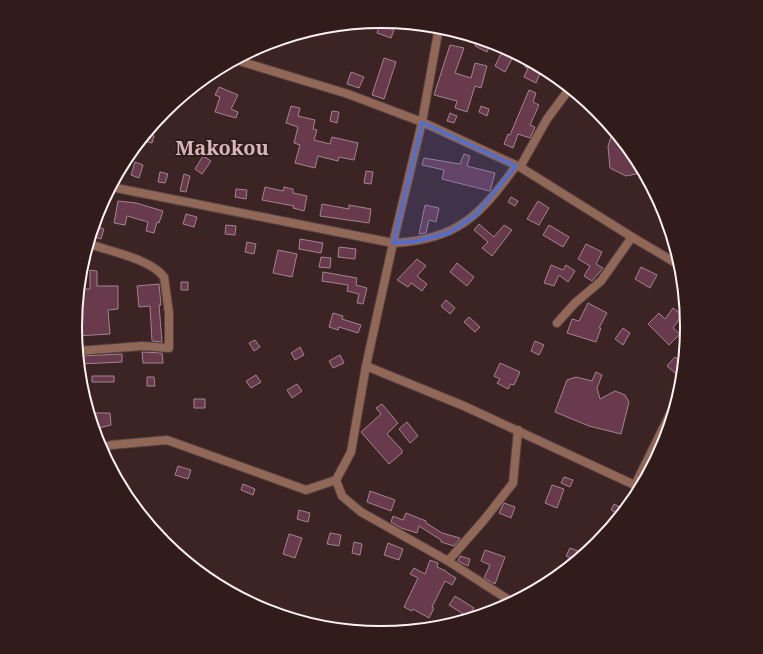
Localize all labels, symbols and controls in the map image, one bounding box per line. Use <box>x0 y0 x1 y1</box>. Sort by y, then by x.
district label: Makokou <box>175 134 269 161</box>

